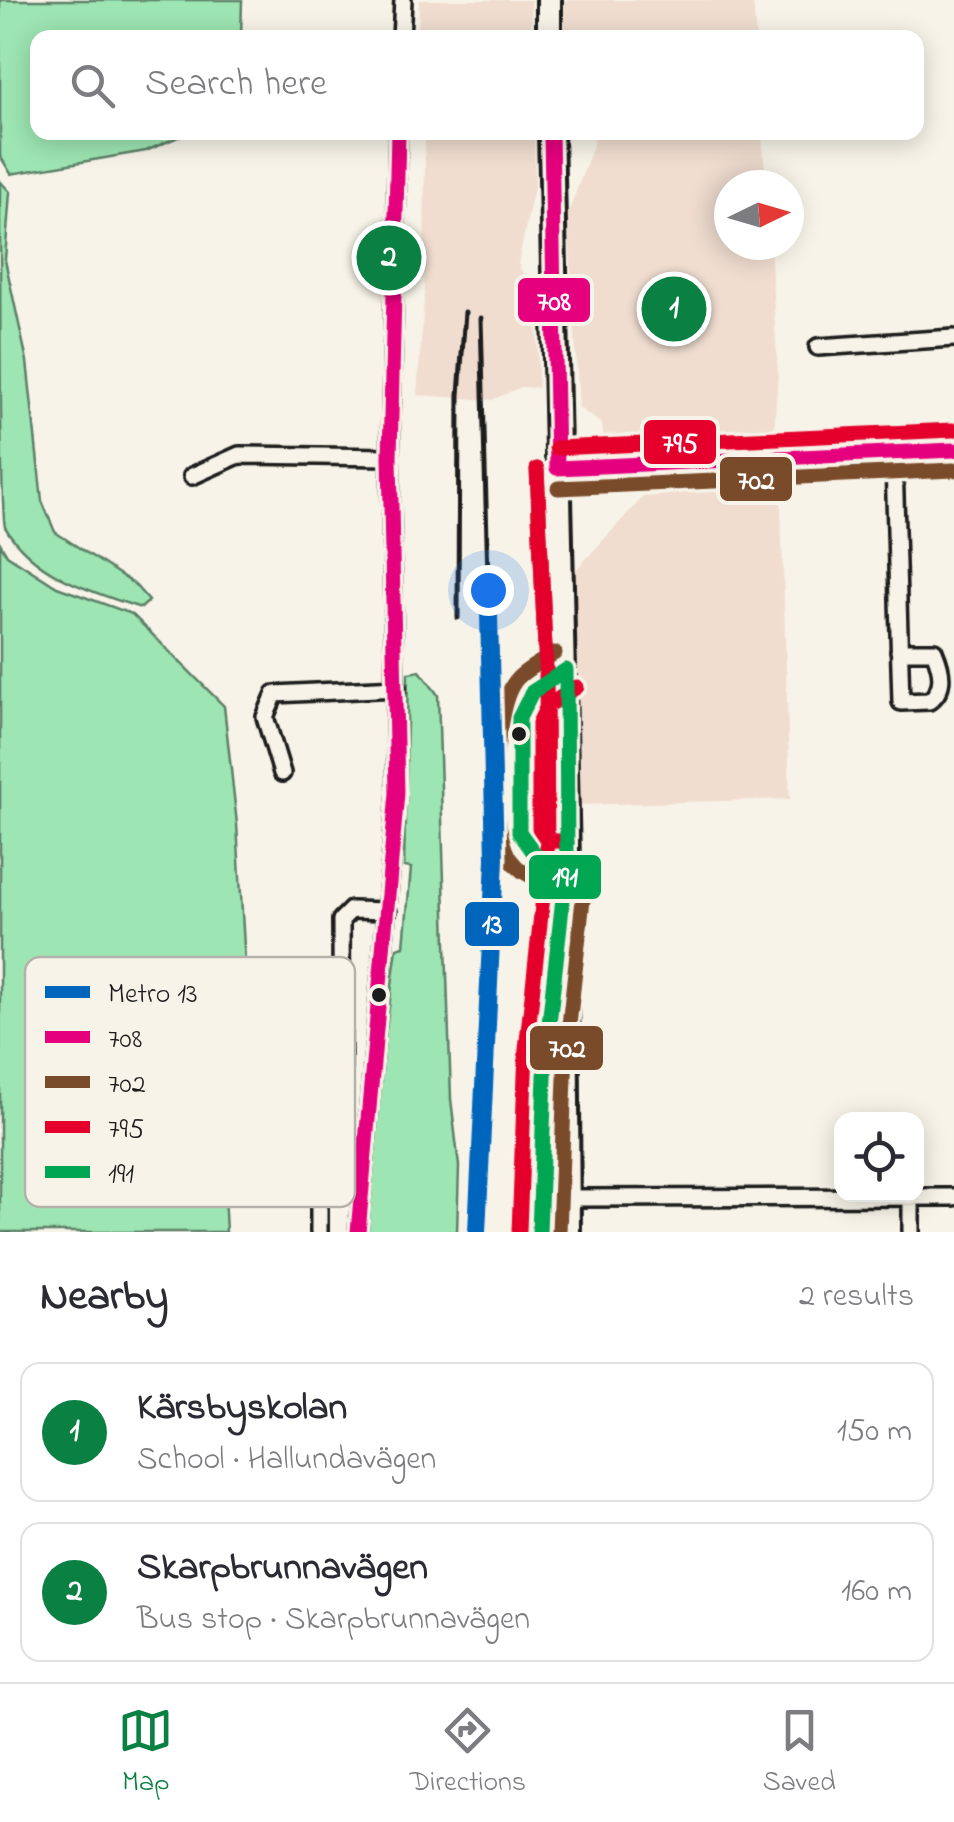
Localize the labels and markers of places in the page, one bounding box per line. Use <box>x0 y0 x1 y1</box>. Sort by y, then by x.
pin: 2 <box>356 220 422 296</box>
pin: 1 <box>642 272 706 346</box>
unlabelled marker <box>509 724 529 744</box>
unlabelled marker <box>369 985 389 1005</box>

